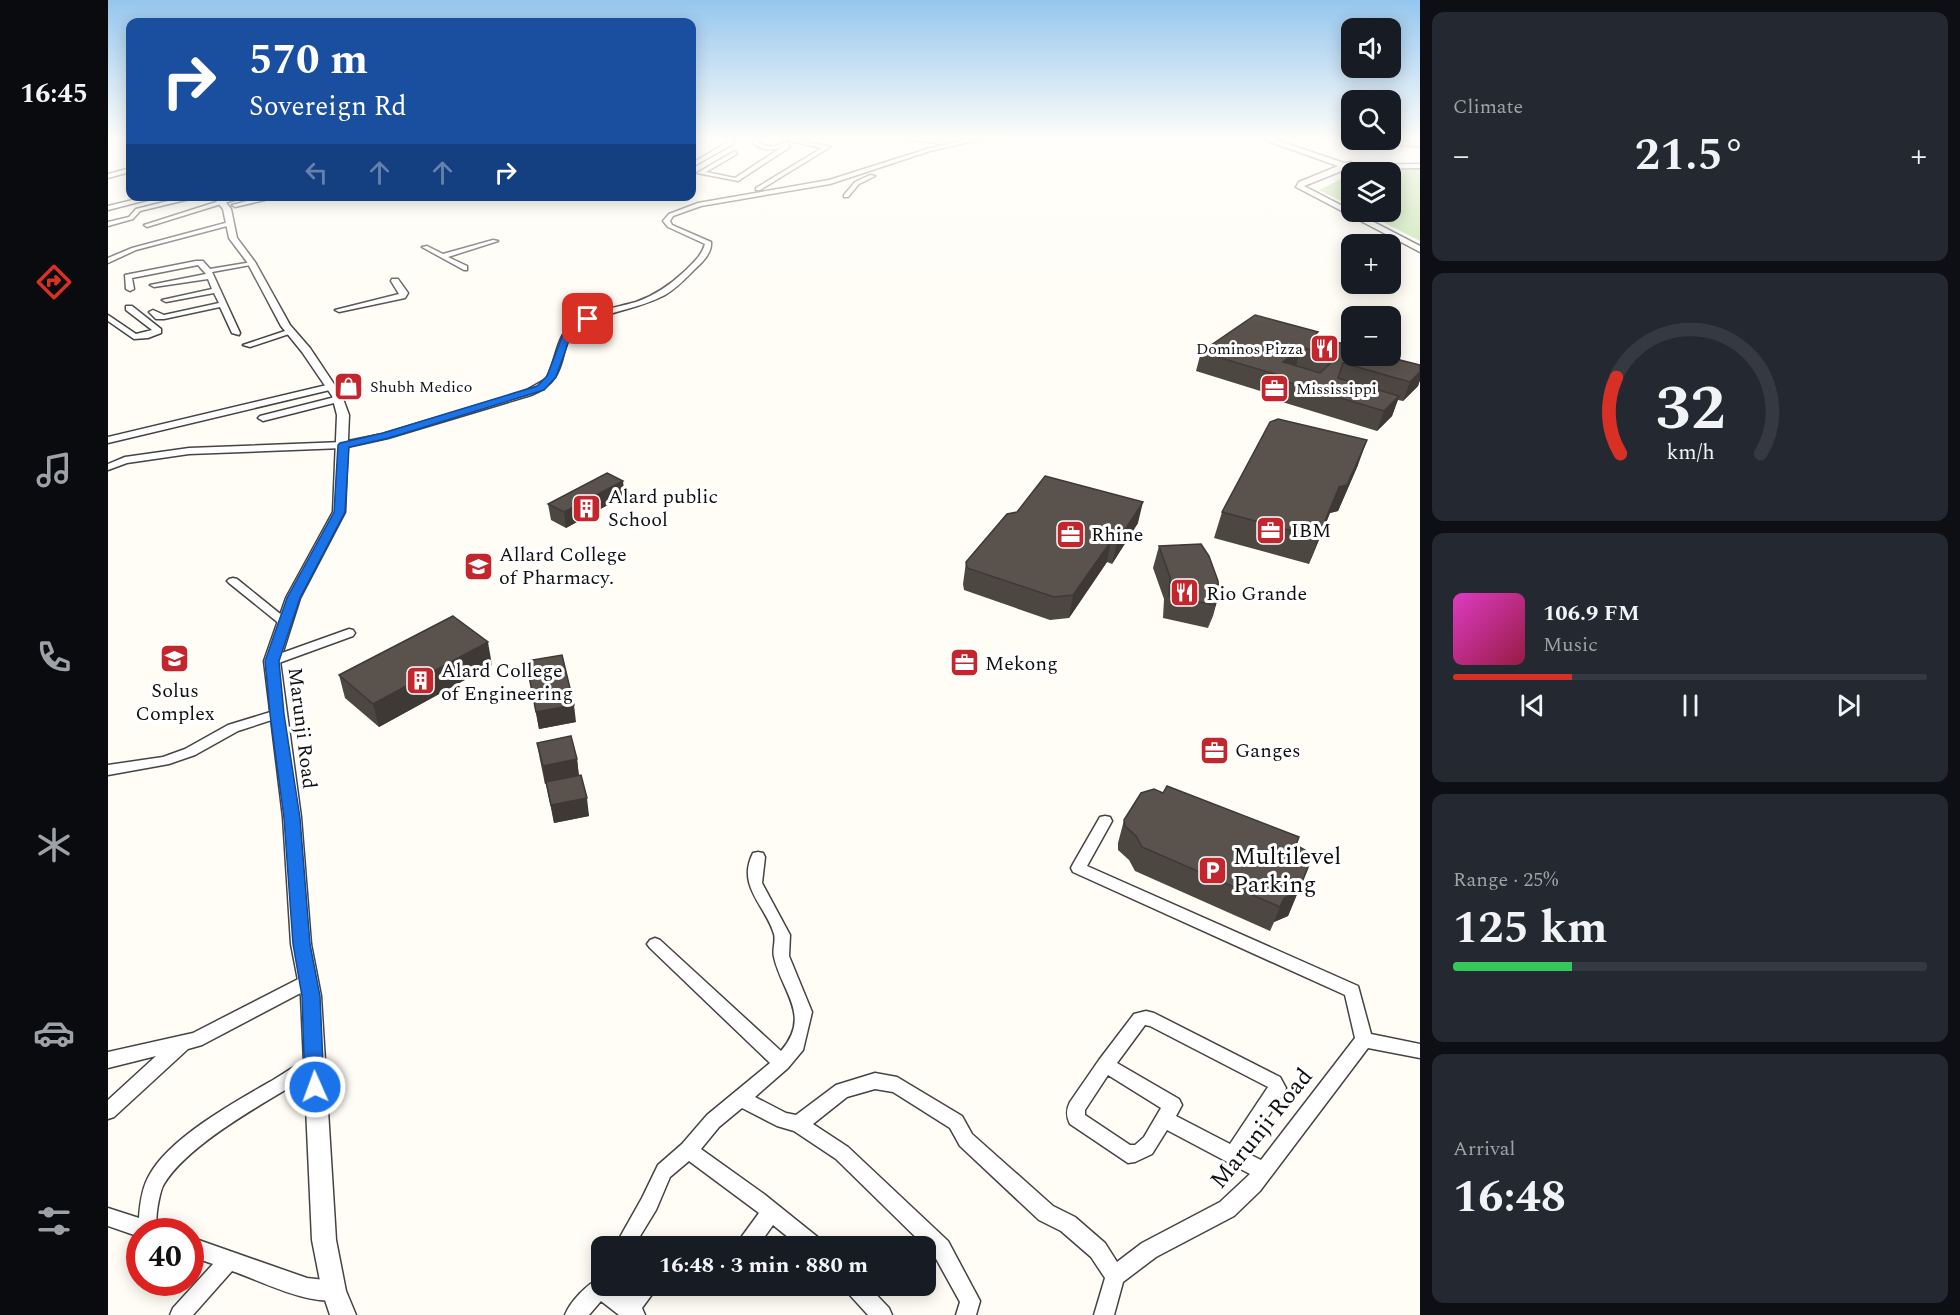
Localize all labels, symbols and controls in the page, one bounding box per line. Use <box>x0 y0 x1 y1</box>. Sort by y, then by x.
map controls <box>1341 18 1401 366</box>
button: sound <box>1341 18 1401 78</box>
text: 570 m <box>249 29 368 92</box>
icon: right <box>150 42 228 120</box>
text: 16:45 <box>20 73 88 115</box>
text: Sovereign Rd <box>249 86 407 128</box>
button: search <box>1341 90 1401 150</box>
text: Climate <box>1453 92 1523 122</box>
text: 21.5° <box>1635 121 1745 190</box>
text: − <box>1453 131 1470 181</box>
text: + <box>1910 131 1927 181</box>
icon: left <box>300 156 333 189</box>
icon: ahead <box>363 156 396 189</box>
icon: ahead <box>426 156 459 189</box>
icon: right <box>489 156 522 189</box>
button: layers <box>1341 162 1401 222</box>
button: + <box>1341 234 1401 294</box>
icon: directions <box>33 261 75 303</box>
pin <box>562 293 613 344</box>
icon: arrive <box>571 302 604 335</box>
button: − <box>1341 306 1401 366</box>
restaurant icon: Dominos Pizza <box>1308 332 1340 364</box>
place label: Dominos Pizza <box>1196 337 1303 361</box>
text: 32 <box>1655 362 1725 457</box>
shop icon: Shubh Medico <box>333 370 365 402</box>
office icon: Mississippi <box>1259 372 1291 404</box>
place label: Shubh Medico <box>370 375 472 399</box>
place label: Mississippi <box>1296 377 1377 401</box>
text: km/h <box>1666 436 1714 469</box>
icon: music <box>33 449 75 491</box>
place label: Alard public School <box>608 482 718 535</box>
building icon: Alard public School <box>571 492 603 524</box>
office icon: IBM <box>1254 514 1286 546</box>
place label: IBM <box>1291 516 1331 546</box>
office icon: Rhine <box>1054 518 1086 550</box>
place label: Rhine <box>1091 520 1143 550</box>
place label: Allard College of Pharmacy. <box>499 540 627 593</box>
school or university icon: Allard College of Pharmacy. <box>462 550 494 582</box>
restaurant icon: Rio Grande <box>1169 577 1201 609</box>
place label: Rio Grande <box>1206 579 1307 609</box>
text: 106.9 FM <box>1543 597 1640 630</box>
text: Music <box>1543 630 1598 660</box>
icon: phone <box>33 636 75 678</box>
school or university icon: Solus Complex <box>159 643 191 675</box>
office icon: Mekong <box>948 647 980 679</box>
place label: Mekong <box>985 649 1058 679</box>
place label: Alard College of Engineering <box>441 656 573 709</box>
building icon: Alard College of Engineering <box>404 665 436 697</box>
street label: Marunji Road <box>280 666 324 791</box>
place label: Solus Complex <box>135 676 215 729</box>
icon: previous <box>1516 689 1549 722</box>
icon: pause <box>1674 689 1707 722</box>
icon: next <box>1832 689 1865 722</box>
office icon: Ganges <box>1198 734 1230 766</box>
place label: Ganges <box>1235 736 1301 766</box>
icon: climate <box>33 824 75 866</box>
place label: Multilevel Parking <box>1233 839 1341 903</box>
parking icon: Multilevel Parking <box>1196 854 1228 886</box>
text: Range · 25% <box>1453 865 1558 895</box>
text: 125 km <box>1453 894 1608 963</box>
icon: car <box>33 1012 75 1054</box>
position arrow <box>283 1055 347 1119</box>
street label: Marunji Road <box>1202 1060 1322 1197</box>
text: Arrival <box>1453 1134 1515 1164</box>
text: 16:48 <box>1453 1163 1566 1232</box>
icon: filters <box>33 1200 75 1242</box>
speed limit sign: 40 <box>126 1218 204 1296</box>
text: 16:48 · 3 min · 880 m <box>659 1249 868 1282</box>

